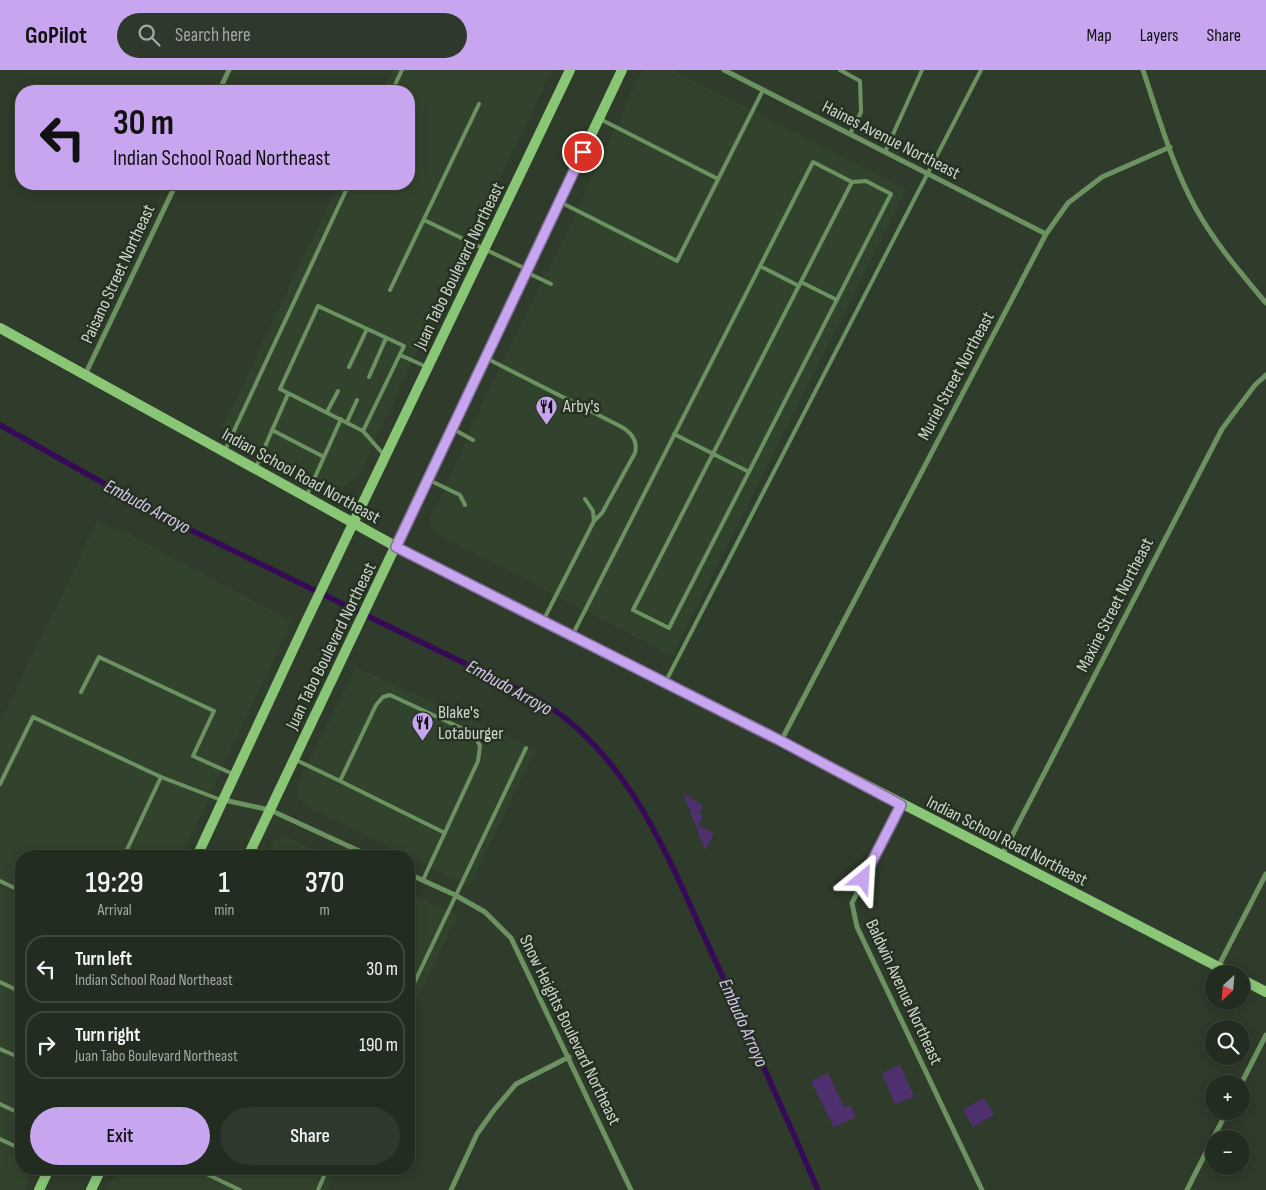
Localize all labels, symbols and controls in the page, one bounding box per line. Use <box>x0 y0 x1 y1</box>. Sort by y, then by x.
search box <box>117 13 467 58</box>
text: GoPilot <box>25 21 87 50</box>
icon: search <box>135 21 163 49</box>
text: Search here <box>175 24 251 47</box>
text: Map <box>1087 25 1112 46</box>
text: Layers <box>1140 25 1179 46</box>
text: Share <box>1207 25 1241 46</box>
street label: Haines Avenue Northeast <box>819 96 964 184</box>
text: 30 m <box>113 102 174 145</box>
icon: left <box>30 105 95 170</box>
pin <box>562 131 604 173</box>
icon: arrive <box>569 138 597 166</box>
text: Indian School Road Northeast <box>113 145 330 172</box>
street label: Juan Tabo Boulevard Northeast <box>409 179 509 354</box>
street label: Paisano Street Northeast <box>77 201 160 347</box>
street label: Muriel Street Northeast <box>913 308 999 444</box>
restaurant icon: Arby's <box>535 394 559 425</box>
place label: Arby's <box>562 396 600 417</box>
street label: Indian School Road Northeast <box>218 424 384 528</box>
water label: Embudo Arroyo <box>100 475 194 539</box>
street label: Maxine Street Northeast <box>1072 534 1158 676</box>
street label: Juan Tabo Boulevard Northeast <box>281 559 381 734</box>
water label: Embudo Arroyo <box>462 655 556 721</box>
place label: Blake's Lotaburger <box>438 702 503 744</box>
restaurant icon: Blake's Lotaburger <box>410 710 434 741</box>
street label: Indian School Road Northeast <box>923 791 1091 891</box>
position arrow <box>836 852 888 904</box>
text: 19:29 <box>86 865 144 901</box>
text: 1 <box>219 865 230 901</box>
text: 370 <box>305 865 344 901</box>
text: Arrival <box>97 901 132 920</box>
text: min <box>214 901 234 920</box>
text: m <box>319 901 330 920</box>
street label: Baldwin Avenue Northeast <box>861 916 947 1069</box>
street label: Snow Heights Boulevard Northeast <box>515 932 625 1129</box>
text: Turn left <box>75 948 132 971</box>
icon: left <box>32 955 60 983</box>
text: 30 m <box>366 958 398 981</box>
north arrow <box>1205 965 1250 1010</box>
map controls <box>1205 965 1250 1175</box>
text: Indian School Road Northeast <box>75 971 233 990</box>
water label: Embudo Arroyo <box>713 975 773 1071</box>
button: search <box>1205 1020 1250 1065</box>
text: Turn right <box>75 1024 140 1047</box>
icon: right <box>32 1031 60 1059</box>
text: 190 m <box>359 1034 398 1057</box>
text: Juan Tabo Boulevard Northeast <box>75 1047 238 1066</box>
button: + <box>1205 1075 1250 1120</box>
button: Exit <box>30 1107 210 1165</box>
button: Share <box>220 1107 400 1165</box>
button: − <box>1205 1130 1250 1175</box>

